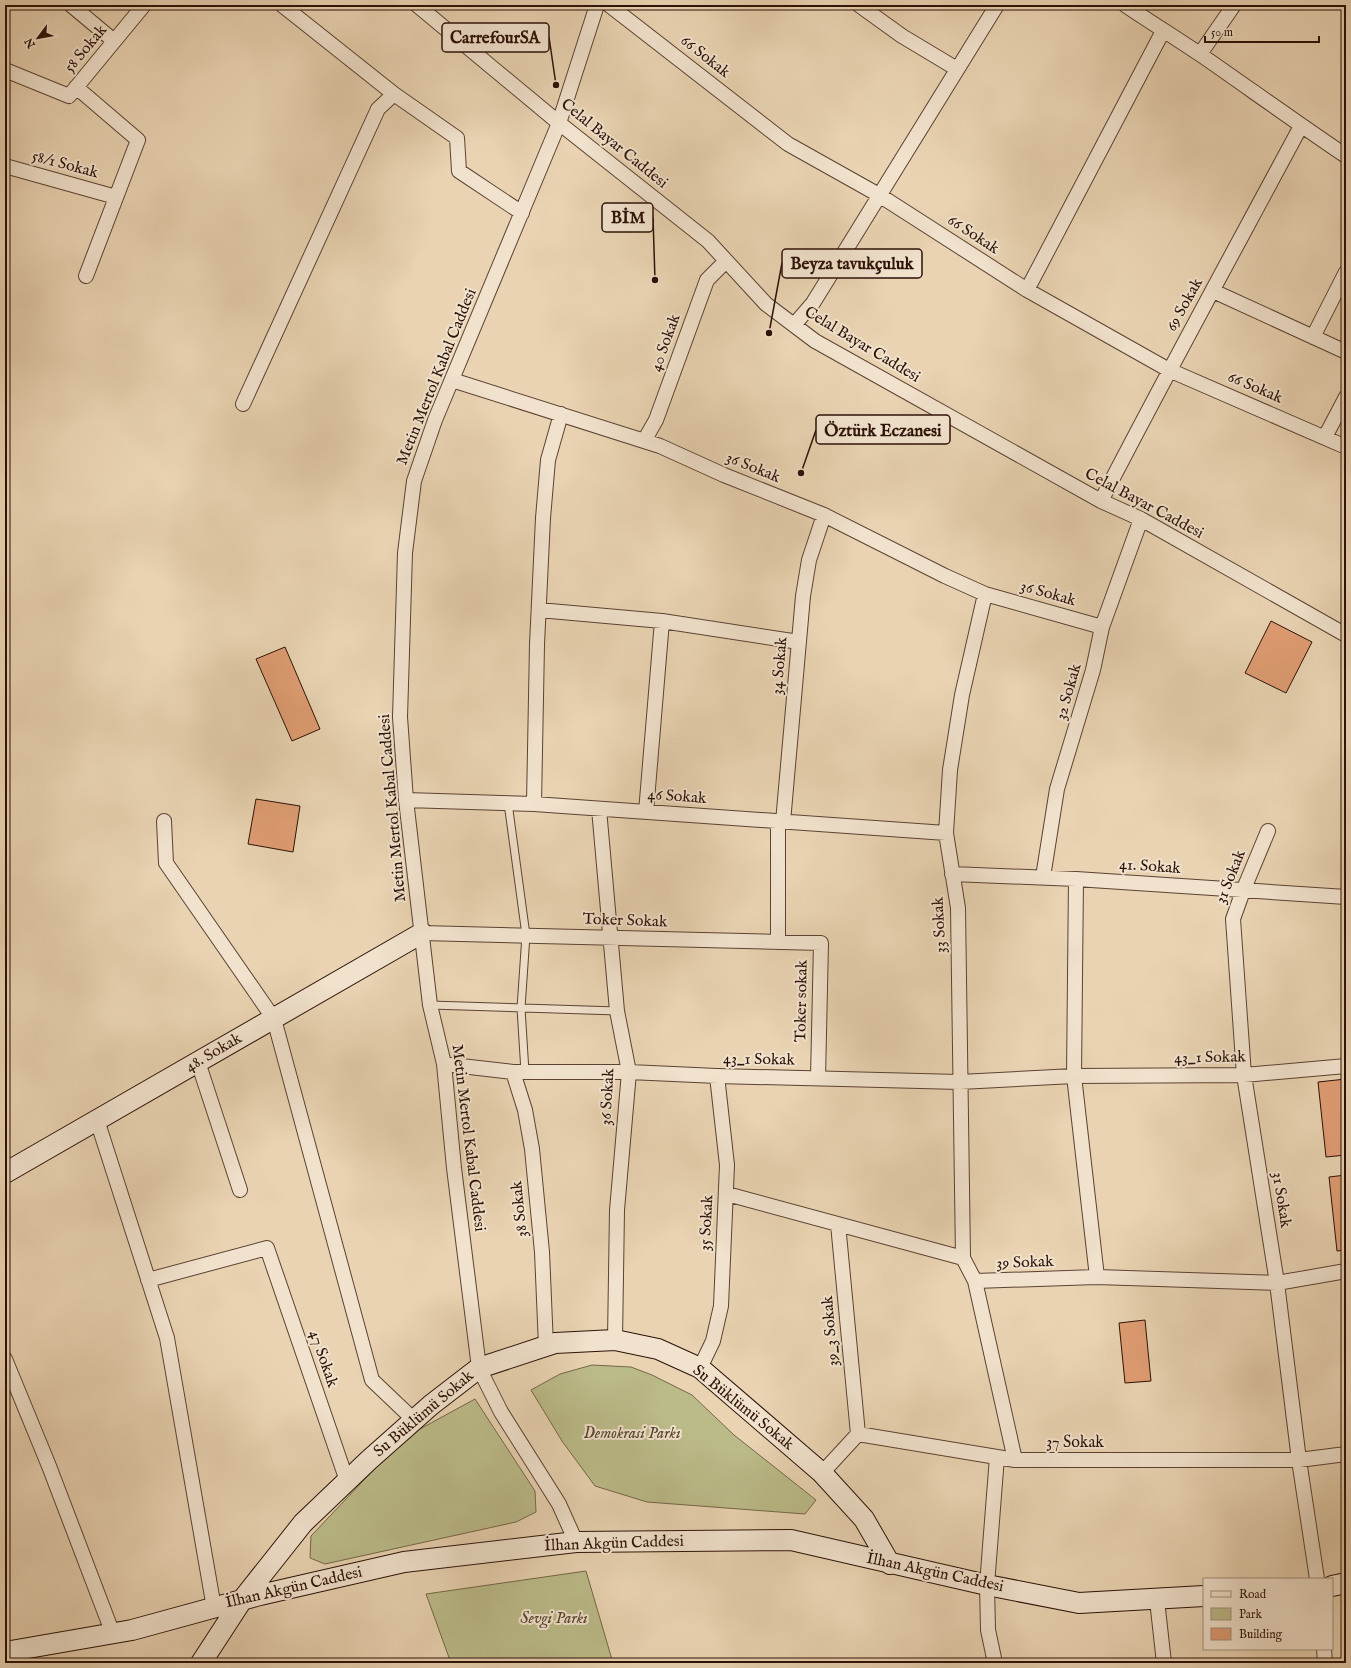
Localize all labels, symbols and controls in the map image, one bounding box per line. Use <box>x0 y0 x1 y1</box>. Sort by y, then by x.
north arrow <box>18 18 58 58</box>
scale bar <box>1205 18 1319 44</box>
street label: 58 Sokak <box>60 21 112 77</box>
callout: CarrefourSA <box>442 23 549 52</box>
text: 50 m <box>1211 25 1233 40</box>
text: CarrefourSA <box>450 28 542 49</box>
street label: 66 Sokak <box>676 31 734 83</box>
text: N <box>22 35 39 51</box>
street label: Celal Bayar Caddesi <box>556 95 672 193</box>
street label: 58/1 Sokak <box>30 147 101 184</box>
callout: BİM <box>602 203 653 232</box>
text: BİM <box>611 207 645 229</box>
street label: 66 Sokak <box>943 211 1003 259</box>
callout: Beyza tavukçuluk <box>782 249 922 278</box>
text: Beyza tavukçuluk <box>790 254 915 275</box>
street label: 69 Sokak <box>1162 274 1208 335</box>
street label: Metin Mertol Kabal Caddesi <box>392 286 482 468</box>
street label: Celal Bayar Caddesi <box>800 302 924 388</box>
street label: 40 Sokak <box>646 311 686 375</box>
street label: 66 Sokak <box>1224 368 1286 409</box>
callout: Öztürk Eczanesi <box>816 415 950 444</box>
text: Öztürk Eczanesi <box>824 420 942 442</box>
street label: 36 Sokak <box>723 448 784 488</box>
street label: Celal Bayar Caddesi <box>1081 464 1207 544</box>
street label: 36 Sokak <box>1018 577 1079 612</box>
street label: 34 Sokak <box>768 636 793 696</box>
street label: 32 Sokak <box>1051 661 1087 723</box>
street label: Metin Mertol Kabal Caddesi <box>375 713 411 903</box>
street label: 46 Sokak <box>647 785 707 809</box>
street label: 31 Sokak <box>1211 847 1251 907</box>
street label: 41. Sokak <box>1119 855 1182 879</box>
street label: 33 Sokak <box>929 896 951 954</box>
street label: Toker Sokak <box>582 910 668 932</box>
street label: Toker sokak <box>791 959 813 1042</box>
street label: 48. Sokak <box>182 1029 246 1077</box>
street label: Metin Mertol Kabal Caddesi <box>447 1043 489 1233</box>
street label: 43_1 Sokak <box>1174 1047 1246 1069</box>
street label: 43_1 Sokak <box>723 1049 795 1071</box>
street label: 36 Sokak <box>597 1068 620 1126</box>
street label: 31 Sokak <box>1267 1171 1295 1230</box>
street label: 38 Sokak <box>507 1179 533 1238</box>
street label: 35 Sokak <box>696 1194 718 1252</box>
street label: 39 Sokak <box>996 1252 1054 1274</box>
street label: 39_3 Sokak <box>818 1294 844 1367</box>
street label: 47 Sokak <box>304 1328 342 1391</box>
street label: Su Büklümü Sokak <box>688 1361 798 1455</box>
street label: Su Büklümü Sokak <box>370 1366 479 1462</box>
park label: Demokrasi Parkı <box>584 1424 681 1444</box>
street label: 37 Sokak <box>1046 1433 1104 1453</box>
street label: İlhan Akgün Caddesi <box>544 1530 684 1556</box>
street label: İlhan Akgün Caddesi <box>865 1547 1006 1597</box>
street label: İlhan Akgün Caddesi <box>223 1561 364 1613</box>
legend <box>1203 1578 1333 1650</box>
text: Road <box>1239 1587 1267 1602</box>
text: Park <box>1239 1607 1262 1622</box>
park label: Sevgi Parkı <box>520 1609 588 1629</box>
text: Building <box>1239 1627 1283 1642</box>

